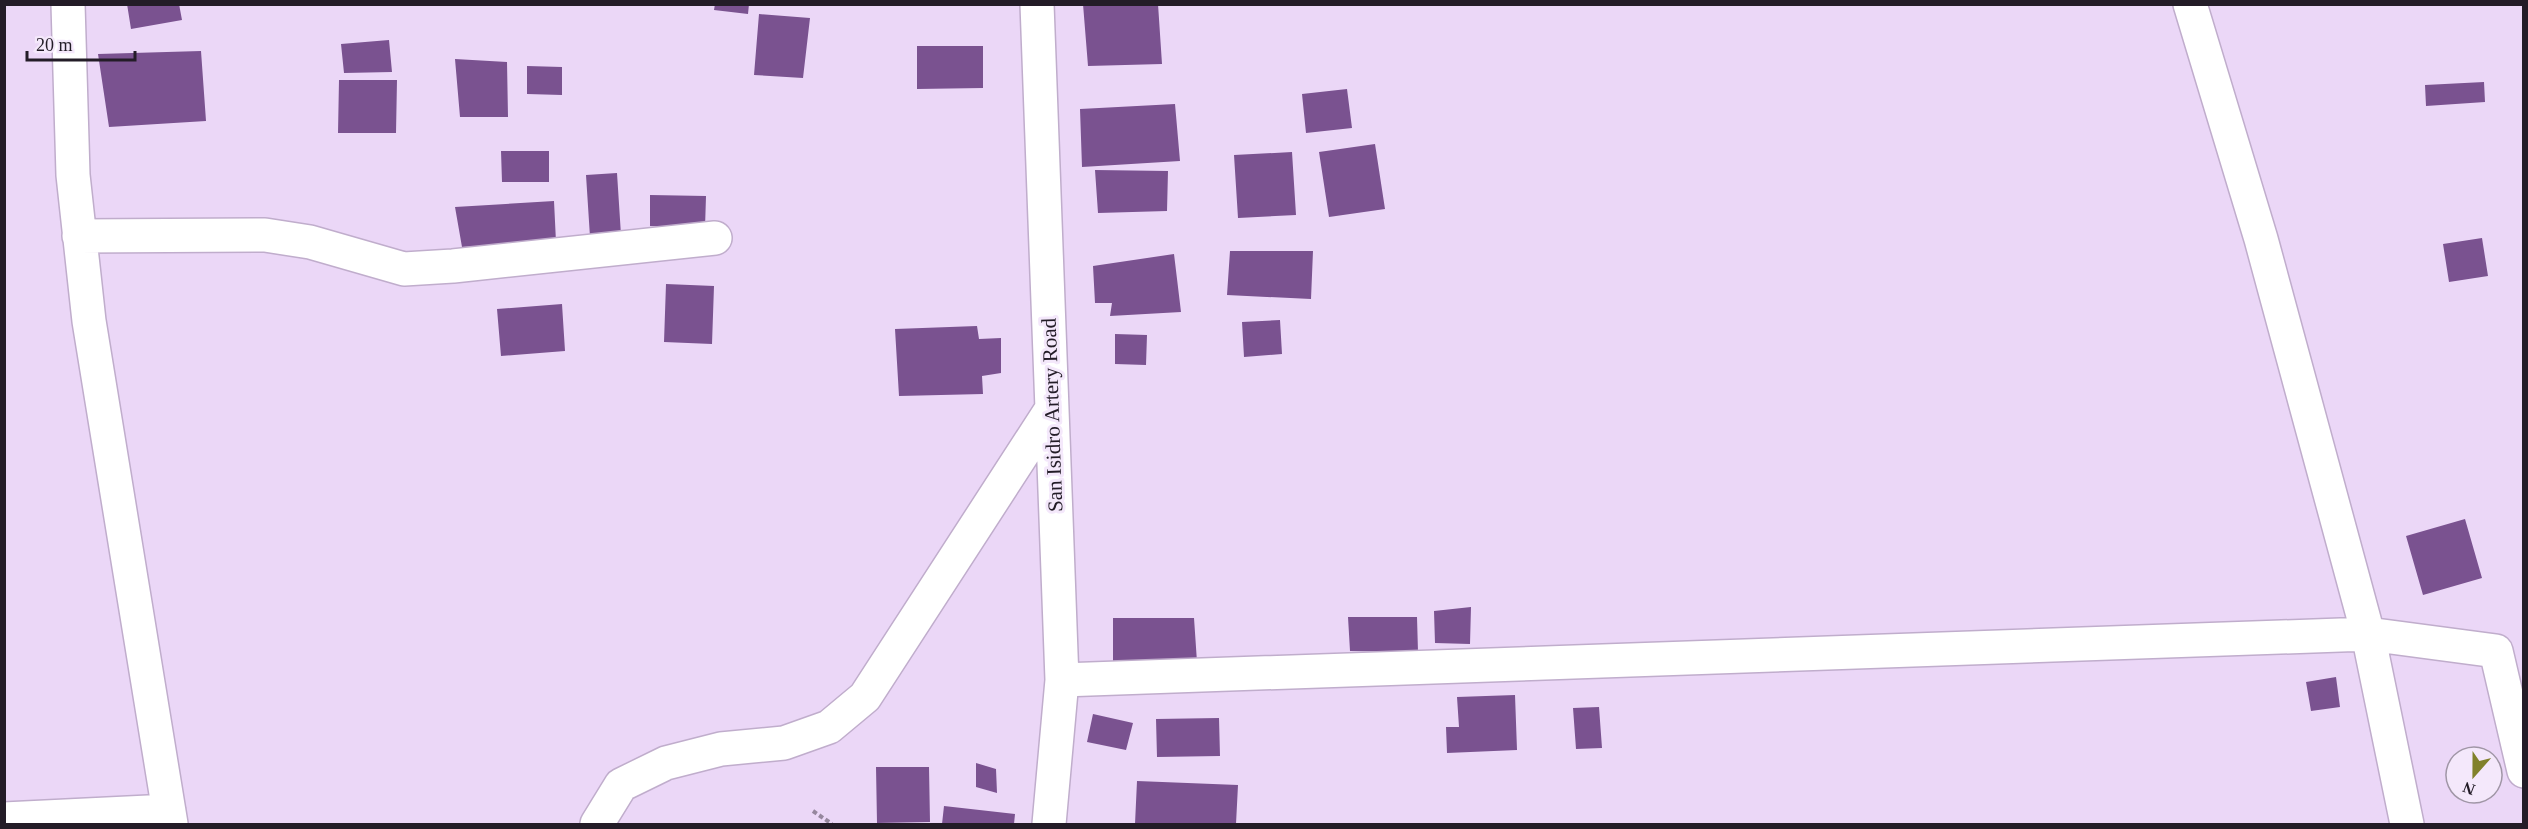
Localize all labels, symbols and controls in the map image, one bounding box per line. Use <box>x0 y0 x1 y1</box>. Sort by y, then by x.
scale bar <box>27 24 135 62</box>
text: 20 m <box>36 35 73 55</box>
street label: San Isidro Artery Road <box>1037 317 1067 512</box>
north arrow <box>2444 745 2504 805</box>
text: N <box>2460 778 2477 799</box>

